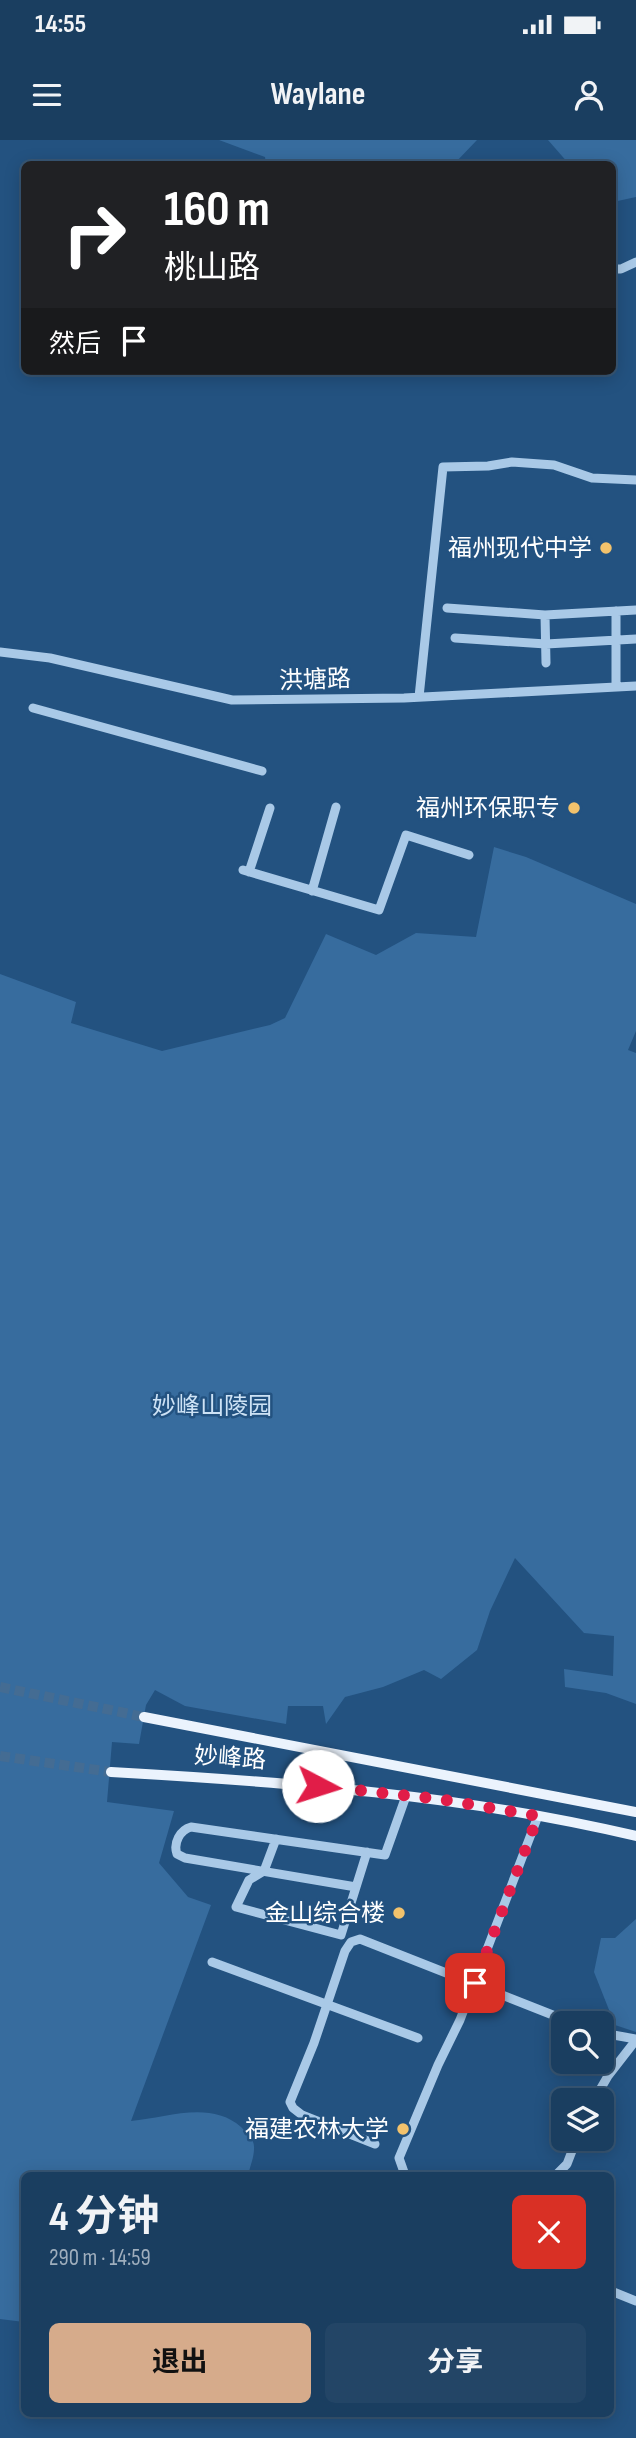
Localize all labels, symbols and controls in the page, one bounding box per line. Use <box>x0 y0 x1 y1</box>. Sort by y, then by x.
text: 14:55 <box>35 9 86 40</box>
text: Waylane <box>270 75 366 114</box>
icon: menu <box>28 76 66 114</box>
icon: person <box>570 76 608 114</box>
text: 160 m <box>164 181 270 240</box>
icon: right <box>49 189 140 280</box>
text: 桃山路 <box>164 249 260 288</box>
icon: arrive <box>115 322 153 360</box>
text: 然后 <box>49 329 101 360</box>
place label: 福州现代中学 <box>448 534 592 563</box>
marker: 福州现代中学 <box>598 540 614 556</box>
street label: 洪塘路 <box>279 664 351 696</box>
place label: 福州环保职专 <box>416 794 560 823</box>
marker: 福州环保职专 <box>566 800 582 816</box>
park label: 妙峰山陵园 <box>152 1392 272 1421</box>
street label: 妙峰路 <box>193 1741 267 1775</box>
position arrow <box>281 1749 355 1823</box>
place label: 金山综合楼 <box>265 1899 385 1928</box>
marker: 金山综合楼 <box>391 1905 407 1921</box>
pin <box>445 1953 505 2013</box>
icon: arrive <box>456 1964 494 2002</box>
map controls <box>551 2011 614 2151</box>
button: search <box>551 2011 614 2074</box>
button: layers <box>551 2088 614 2151</box>
place label: 福建农林大学 <box>245 2115 389 2144</box>
marker: 福建农林大学 <box>395 2121 411 2137</box>
text: 4 分钟 <box>49 2192 159 2243</box>
button: close <box>512 2195 586 2269</box>
text: 290 m · 14:59 <box>49 2244 151 2272</box>
button: 退出 <box>49 2323 311 2403</box>
button: 分享 <box>325 2323 586 2403</box>

